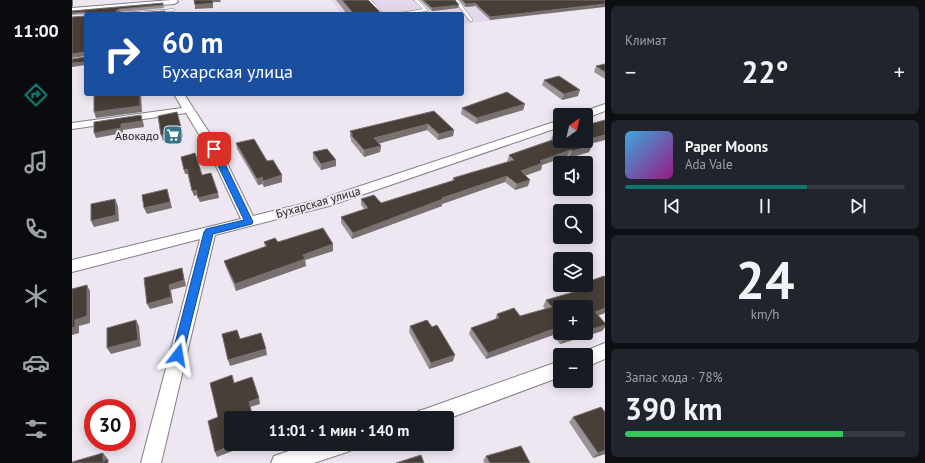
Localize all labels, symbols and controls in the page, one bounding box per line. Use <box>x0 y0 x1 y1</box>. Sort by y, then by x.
text: 11:00 <box>13 19 59 42</box>
text: 60 m <box>162 24 223 61</box>
icon: right <box>96 28 148 80</box>
text: Климат <box>625 32 667 49</box>
text: 22° <box>741 52 789 91</box>
text: − <box>625 58 636 86</box>
text: + <box>894 58 905 86</box>
text: Бухарская улица <box>162 60 293 83</box>
icon: directions <box>22 81 50 109</box>
north arrow <box>553 108 593 148</box>
map controls <box>553 108 593 388</box>
supermarket icon: Авокадо <box>162 124 184 146</box>
place label: Авокадо <box>115 128 159 143</box>
pin <box>197 132 231 166</box>
text: Paper Moons <box>685 137 768 156</box>
icon: arrive <box>203 138 225 160</box>
icon: music <box>22 148 50 176</box>
button: sound <box>553 156 593 196</box>
text: Ada Vale <box>685 156 733 173</box>
street label: Бухарская улица <box>274 183 362 221</box>
icon: previous <box>661 195 683 217</box>
icon: pause <box>754 195 776 217</box>
icon: next <box>847 195 869 217</box>
button: search <box>553 204 593 244</box>
icon: phone <box>22 215 50 243</box>
text: 24 <box>736 246 794 313</box>
button: layers <box>553 252 593 292</box>
icon: climate <box>22 282 50 310</box>
button: + <box>553 300 593 340</box>
text: km/h <box>751 306 779 323</box>
position arrow <box>157 334 199 376</box>
button: − <box>553 348 593 388</box>
icon: car <box>22 349 50 377</box>
text: Запас хода · 78% <box>625 369 723 386</box>
text: 390 km <box>625 389 723 428</box>
speed limit sign: 30 <box>84 399 136 451</box>
icon: filters <box>22 415 50 443</box>
text: 11:01 · 1 мин · 140 m <box>269 421 409 440</box>

